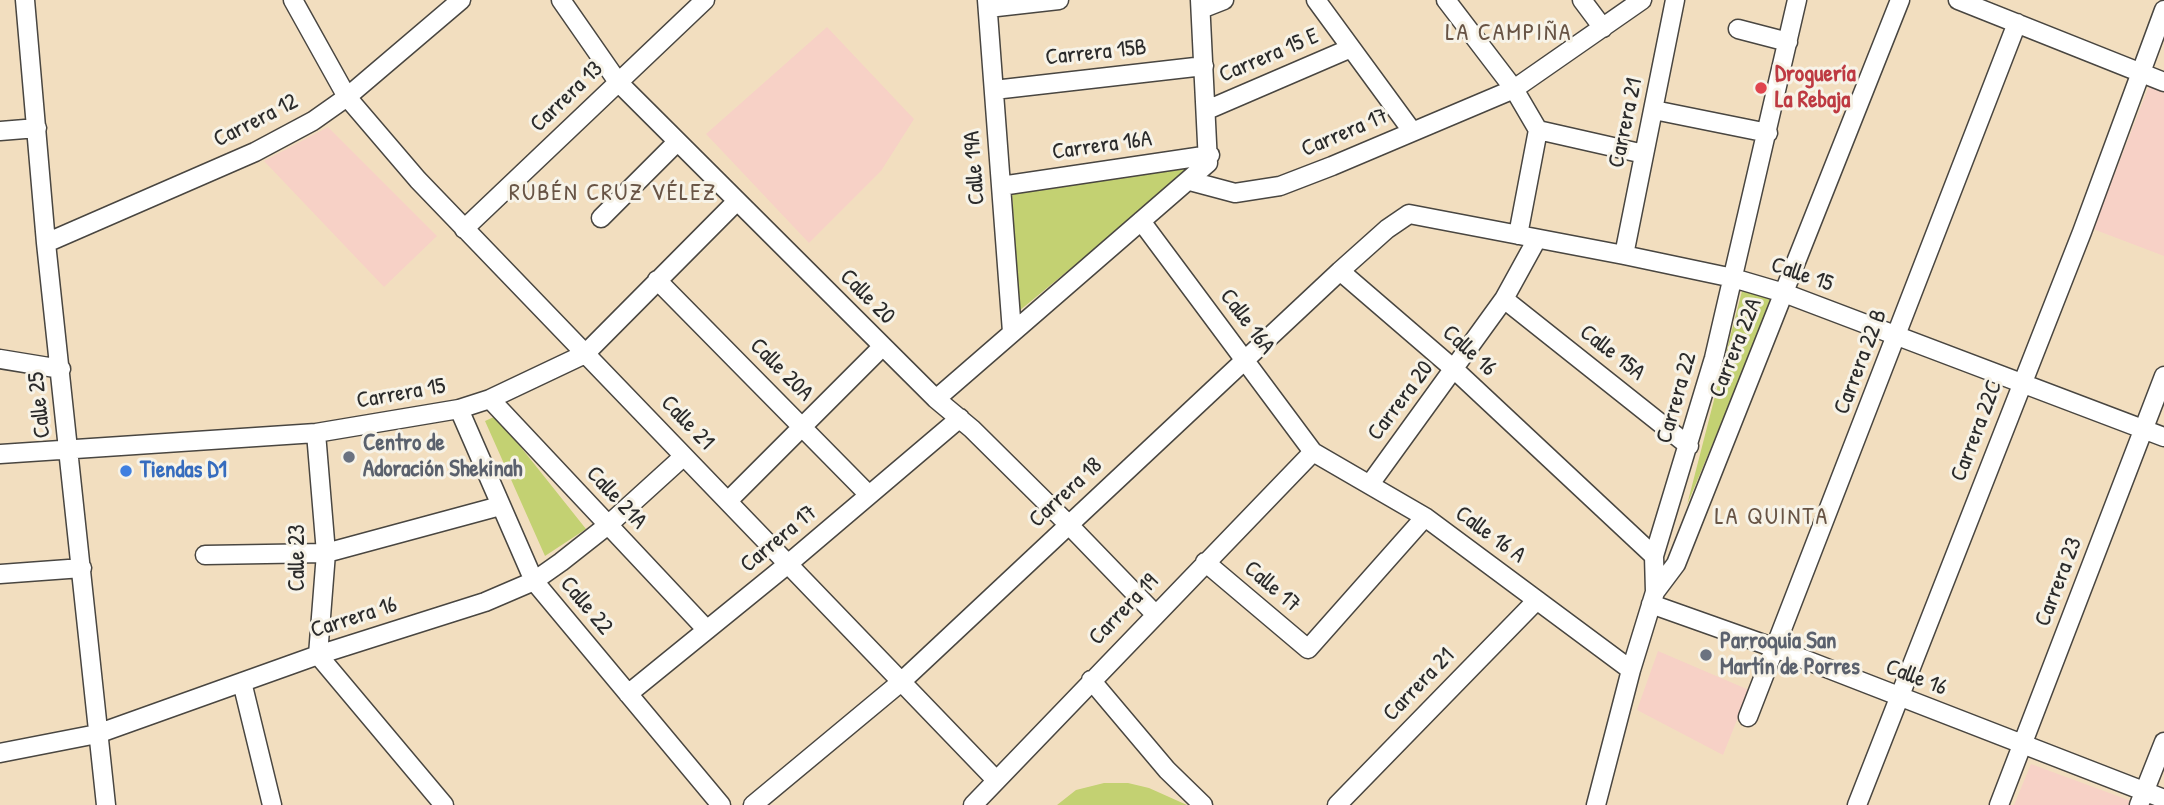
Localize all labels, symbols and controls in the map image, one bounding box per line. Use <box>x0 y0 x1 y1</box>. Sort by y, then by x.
district label: LA CAMPIÑA <box>1447 20 1571 48</box>
street label: Carrera 15 E <box>1215 23 1323 89</box>
street label: Carrera 15B <box>1044 34 1148 72</box>
street label: Carrera 13 <box>525 56 609 138</box>
place label: Droguería La Rebaja <box>1775 61 1856 115</box>
street label: Carrera 21 <box>1603 76 1649 170</box>
marker: Droguería La Rebaja <box>1753 80 1769 96</box>
street label: Carrera 12 <box>209 88 303 154</box>
street label: Carrera 17 <box>1298 102 1392 164</box>
street label: Carrera 16A <box>1050 125 1154 167</box>
street label: Calle 19A <box>959 130 991 206</box>
district label: RUBÉN CRUZ VÉLEZ <box>511 180 715 208</box>
street label: Calle 15 <box>1767 252 1837 298</box>
street label: Calle 20 <box>834 264 900 330</box>
street label: Calle 16A <box>1213 284 1281 360</box>
street label: Carrera 22A <box>1704 294 1768 402</box>
street label: Carrera 22 B <box>1828 306 1894 418</box>
street label: Calle 16 <box>1436 319 1502 383</box>
street label: Calle 15A <box>1574 319 1650 387</box>
street label: Calle 20A <box>744 333 818 407</box>
street label: Carrera 22 <box>1651 349 1703 447</box>
street label: Carrera 20 <box>1362 356 1440 446</box>
street label: Calle 25 <box>23 371 57 439</box>
street label: Carrera 15 <box>354 373 448 415</box>
street label: Carrera 22C <box>1945 377 2009 485</box>
street label: Calle 21 <box>654 390 720 456</box>
place label: Centro de Adoración Shekinah <box>363 430 523 484</box>
marker: Centro de Adoración Shekinah <box>341 449 357 465</box>
street label: Carrera 18 <box>1024 452 1108 534</box>
place label: Tiendas D1 <box>140 457 227 485</box>
street label: Calle 21A <box>580 461 652 535</box>
marker: Tiendas D1 <box>118 463 134 479</box>
street label: Carrera 17 <box>735 499 823 579</box>
street label: Calle 16 A <box>1450 500 1530 570</box>
district label: LA QUINTA <box>1716 504 1828 532</box>
street label: Calle 23 <box>284 524 312 592</box>
street label: Carrera 23 <box>2030 534 2088 630</box>
street label: Calle 17 <box>1238 555 1306 619</box>
street label: Carrera 19 <box>1083 569 1165 651</box>
street label: Calle 22 <box>554 571 618 641</box>
street label: Carrera 16 <box>307 591 401 645</box>
place label: Parroquia San Martín de Porres <box>1720 628 1860 682</box>
street label: Carrera 21 <box>1378 643 1460 727</box>
marker: Parroquia San Martín de Porres <box>1698 647 1714 663</box>
street label: Calle 16 <box>1881 654 1951 702</box>

